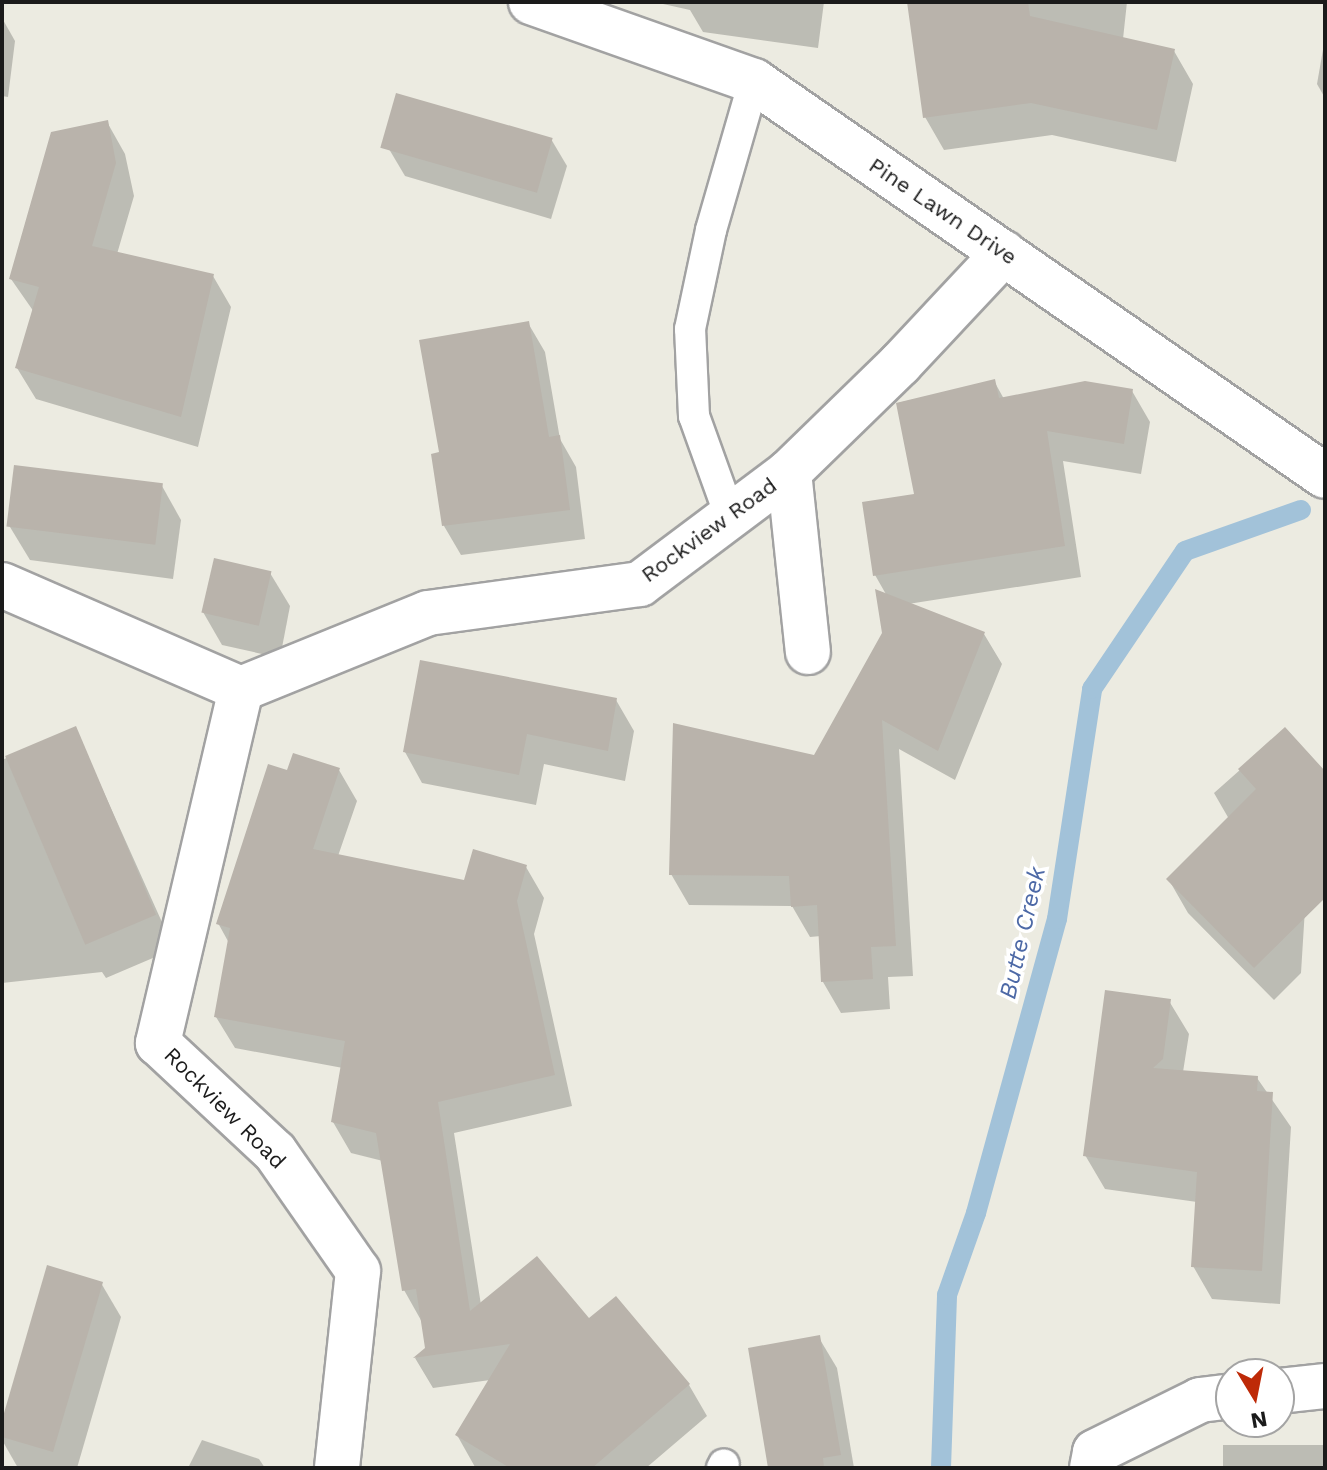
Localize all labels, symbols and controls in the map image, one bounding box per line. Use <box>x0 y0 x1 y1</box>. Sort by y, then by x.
street label: Pine Lawn Drive <box>864 152 1022 270</box>
street label: Rockview Road <box>636 472 782 588</box>
water label: Butte Creek <box>994 864 1052 1002</box>
street label: Rockview Road <box>159 1042 291 1174</box>
north arrow <box>1215 1358 1295 1438</box>
text: N <box>1249 1406 1269 1434</box>

